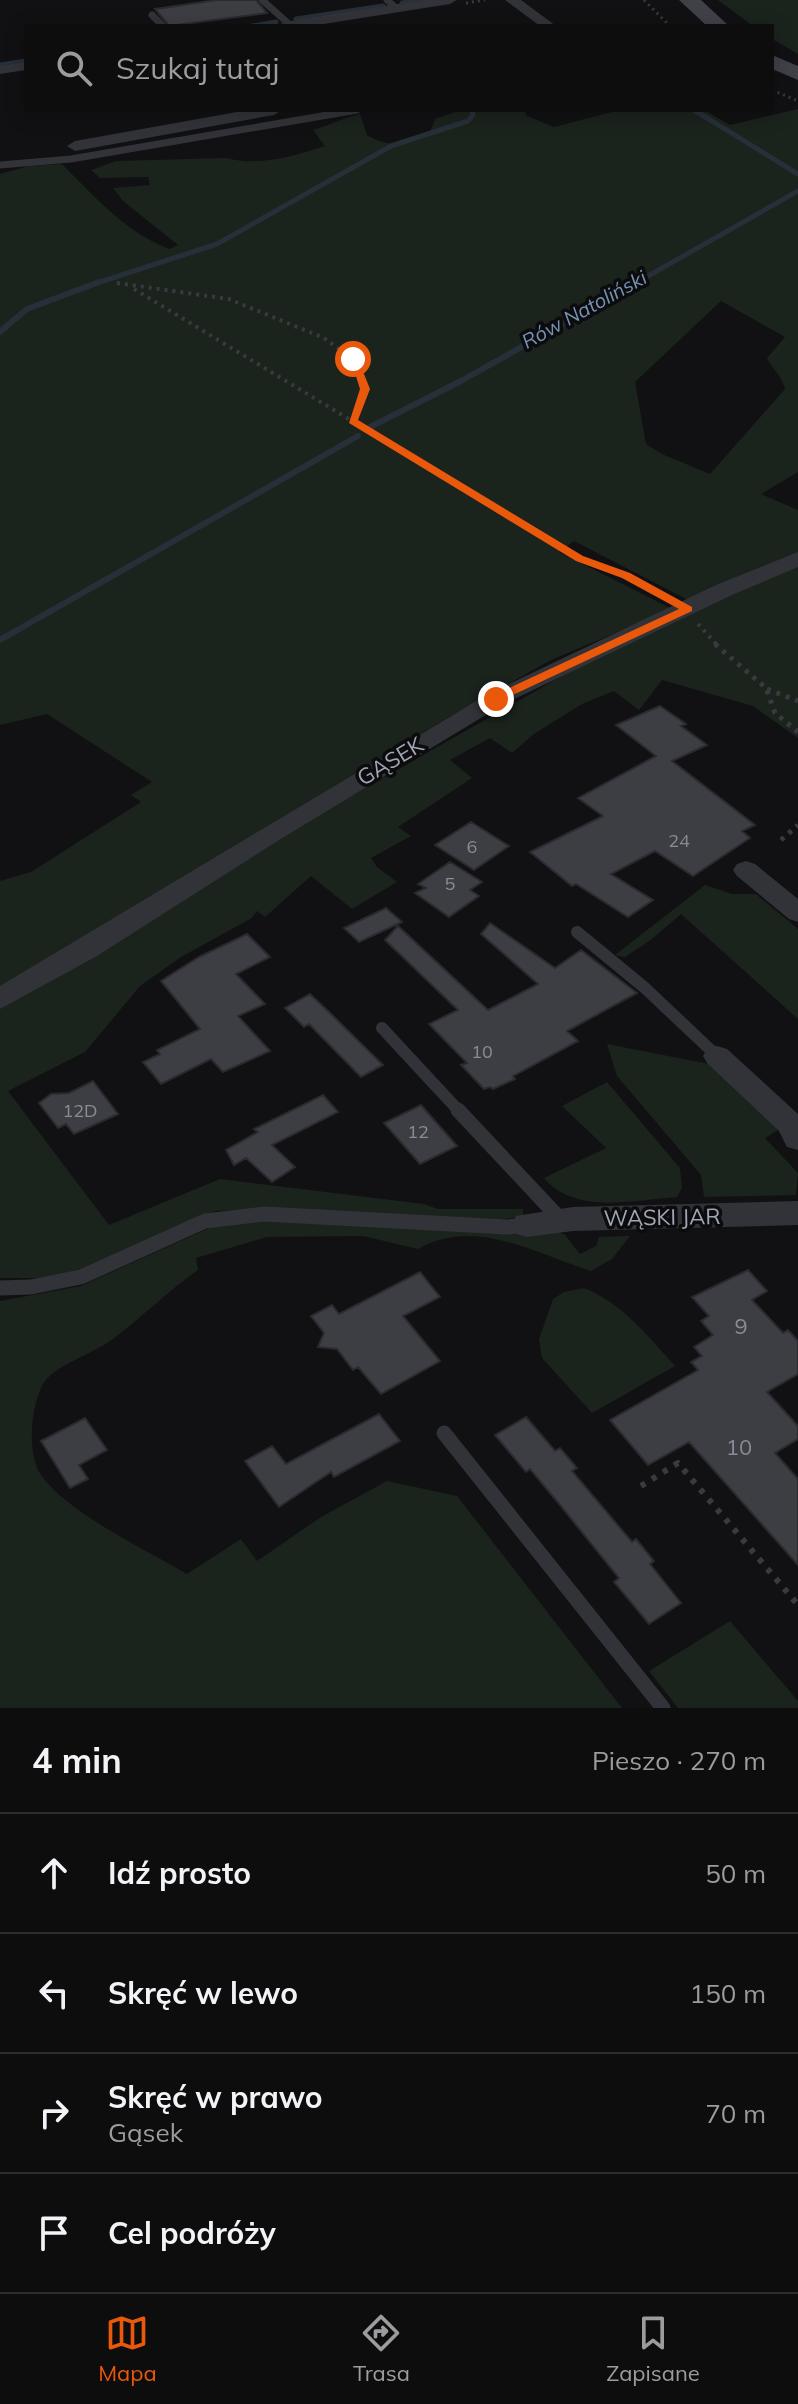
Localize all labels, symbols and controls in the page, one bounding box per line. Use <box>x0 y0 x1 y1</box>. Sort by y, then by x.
search box <box>24 24 774 112</box>
icon: search <box>52 46 96 90</box>
text: Szukaj tutaj <box>116 49 279 87</box>
water label: Rów Natoliński <box>517 264 651 354</box>
route start <box>335 341 371 377</box>
route end <box>478 681 514 717</box>
street label: GĄSEK <box>352 730 429 792</box>
house number: 24 <box>668 829 690 852</box>
house number: 6 <box>467 835 477 858</box>
house number: 5 <box>445 872 456 895</box>
house number: 10 <box>471 1040 493 1063</box>
house number: 12D <box>62 1099 98 1122</box>
house number: 12 <box>407 1120 429 1143</box>
street label: WĄSKI JAR <box>603 1202 721 1232</box>
house number: 9 <box>734 1312 748 1340</box>
house number: 10 <box>726 1433 752 1461</box>
text: 4 min <box>32 1739 122 1782</box>
text: Pieszo · 270 m <box>592 1744 766 1777</box>
icon: ahead <box>32 1851 76 1895</box>
text: Idź prosto <box>108 1854 251 1892</box>
text: 50 m <box>705 1857 766 1890</box>
icon: left <box>32 1971 76 2015</box>
text: Skręć w lewo <box>108 1974 298 2012</box>
text: 150 m <box>690 1977 766 2010</box>
text: Skręć w prawo <box>108 2078 323 2116</box>
icon: right <box>32 2091 76 2135</box>
text: 70 m <box>705 2097 766 2130</box>
text: Gąsek <box>108 2116 183 2149</box>
icon: arrive <box>32 2211 76 2255</box>
text: Cel podróży <box>108 2214 276 2252</box>
tab: Mapa <box>98 2311 157 2387</box>
tab: Trasa <box>353 2311 410 2387</box>
tab: Zapisane <box>606 2311 700 2387</box>

